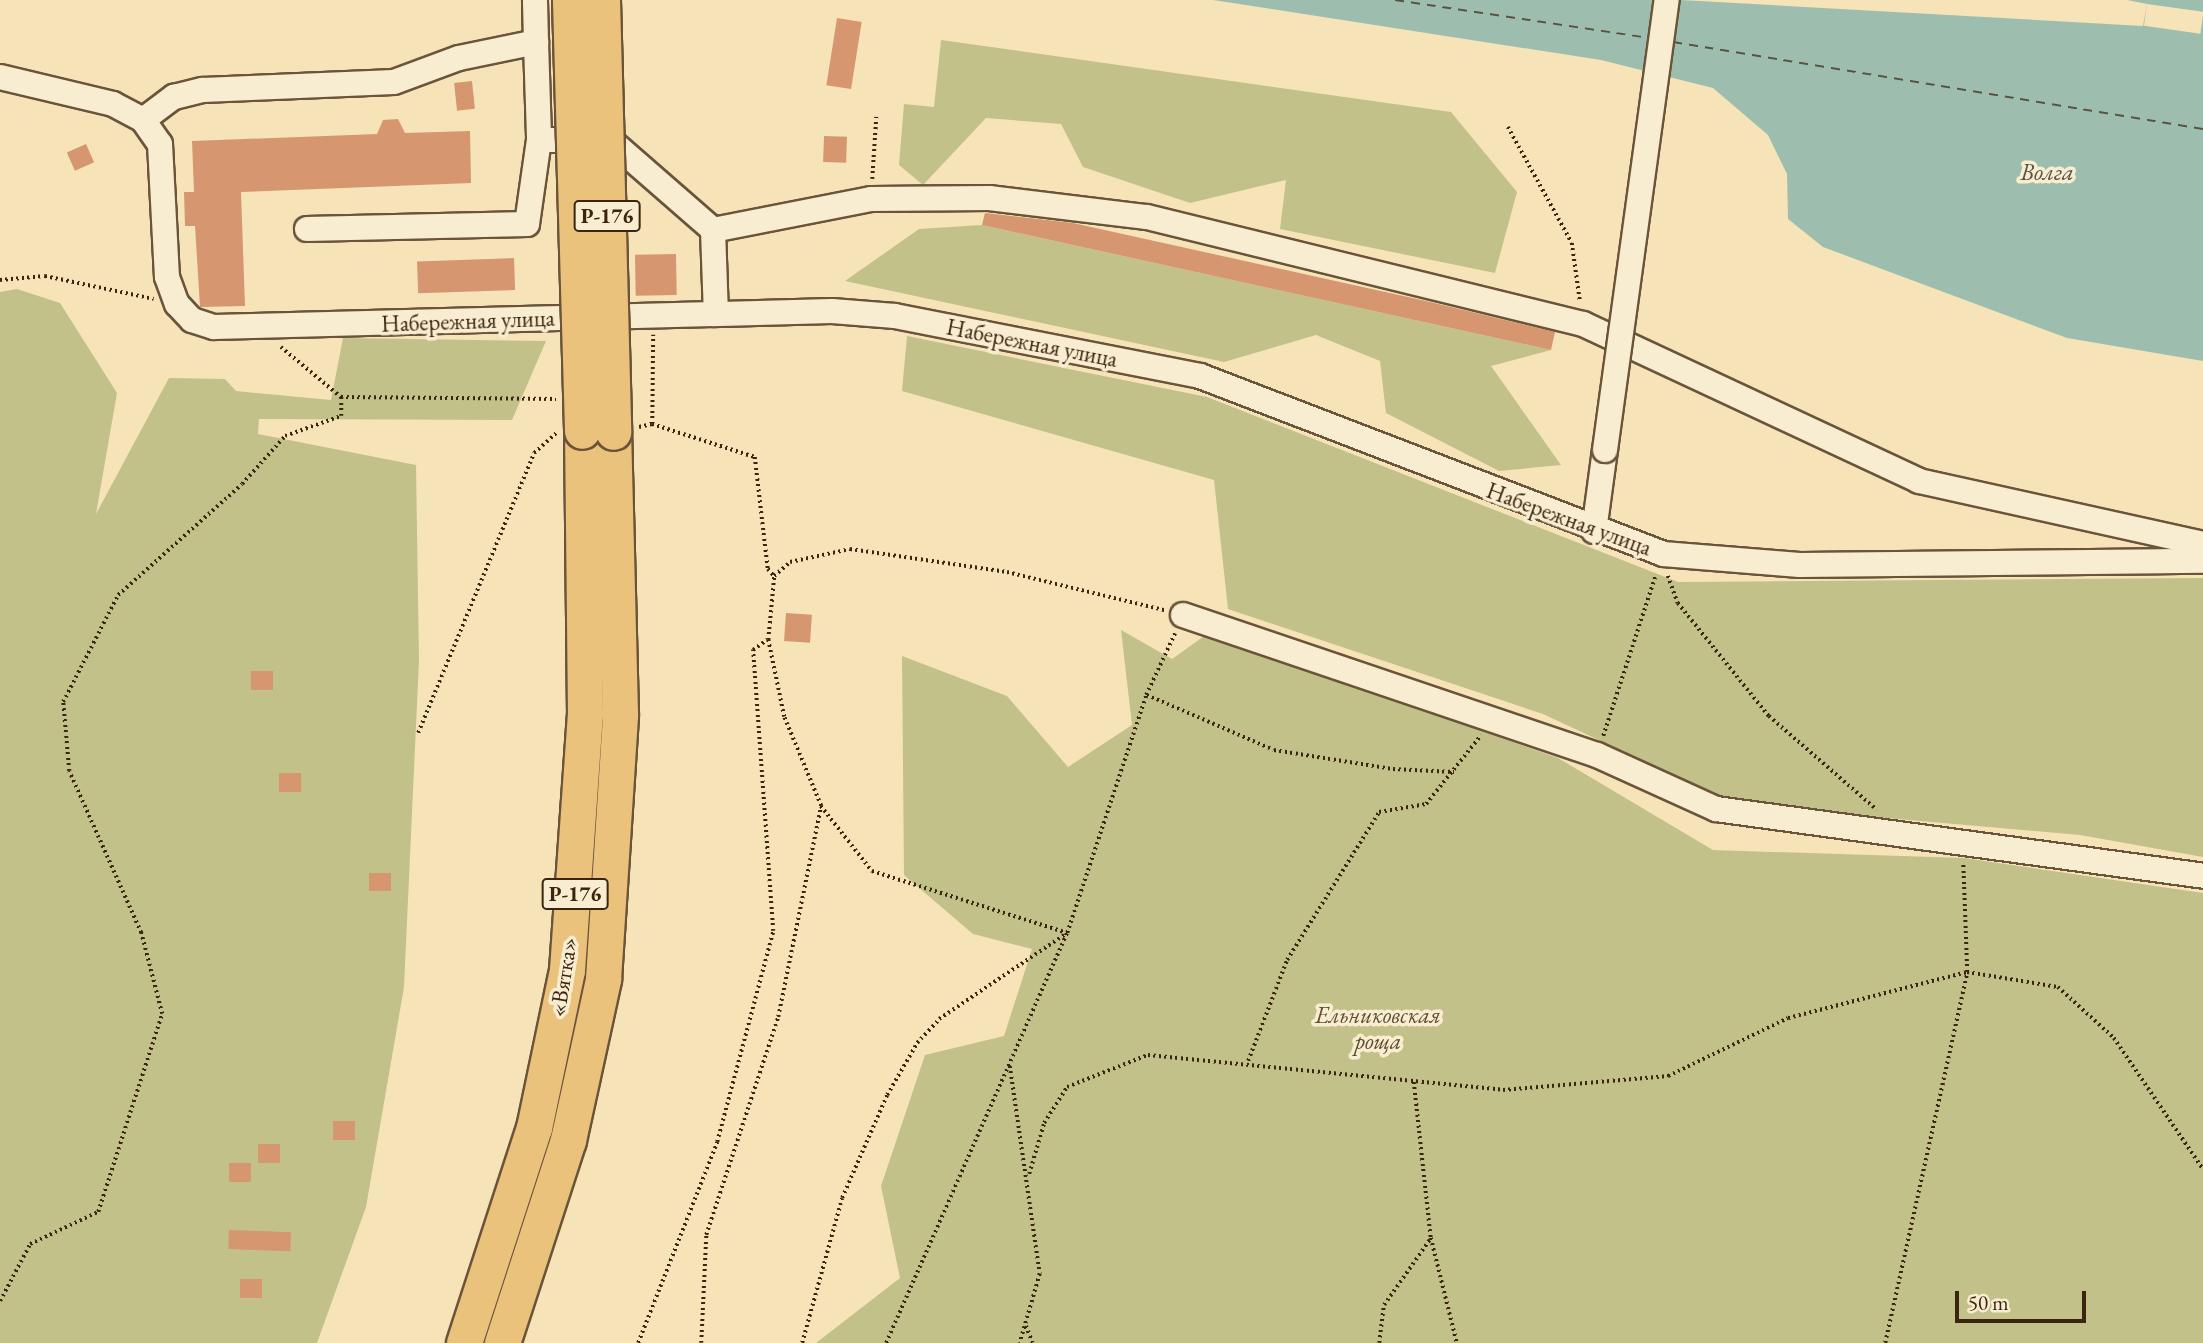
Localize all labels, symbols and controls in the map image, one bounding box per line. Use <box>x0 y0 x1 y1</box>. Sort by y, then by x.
water label: Волга <box>2020 158 2074 186</box>
road number: Р-176 <box>572 198 642 234</box>
street label: Набережная улица <box>381 304 555 338</box>
street label: Набережная улица <box>944 313 1120 373</box>
street label: Набережная улица <box>1483 476 1655 562</box>
road number: Р-176 <box>540 876 610 912</box>
street label: «Вятка» <box>543 935 583 1019</box>
park label: Ельниковская роща <box>1315 1001 1441 1055</box>
scale bar <box>1958 1276 2089 1320</box>
text: 50 m <box>1968 1289 2009 1316</box>

